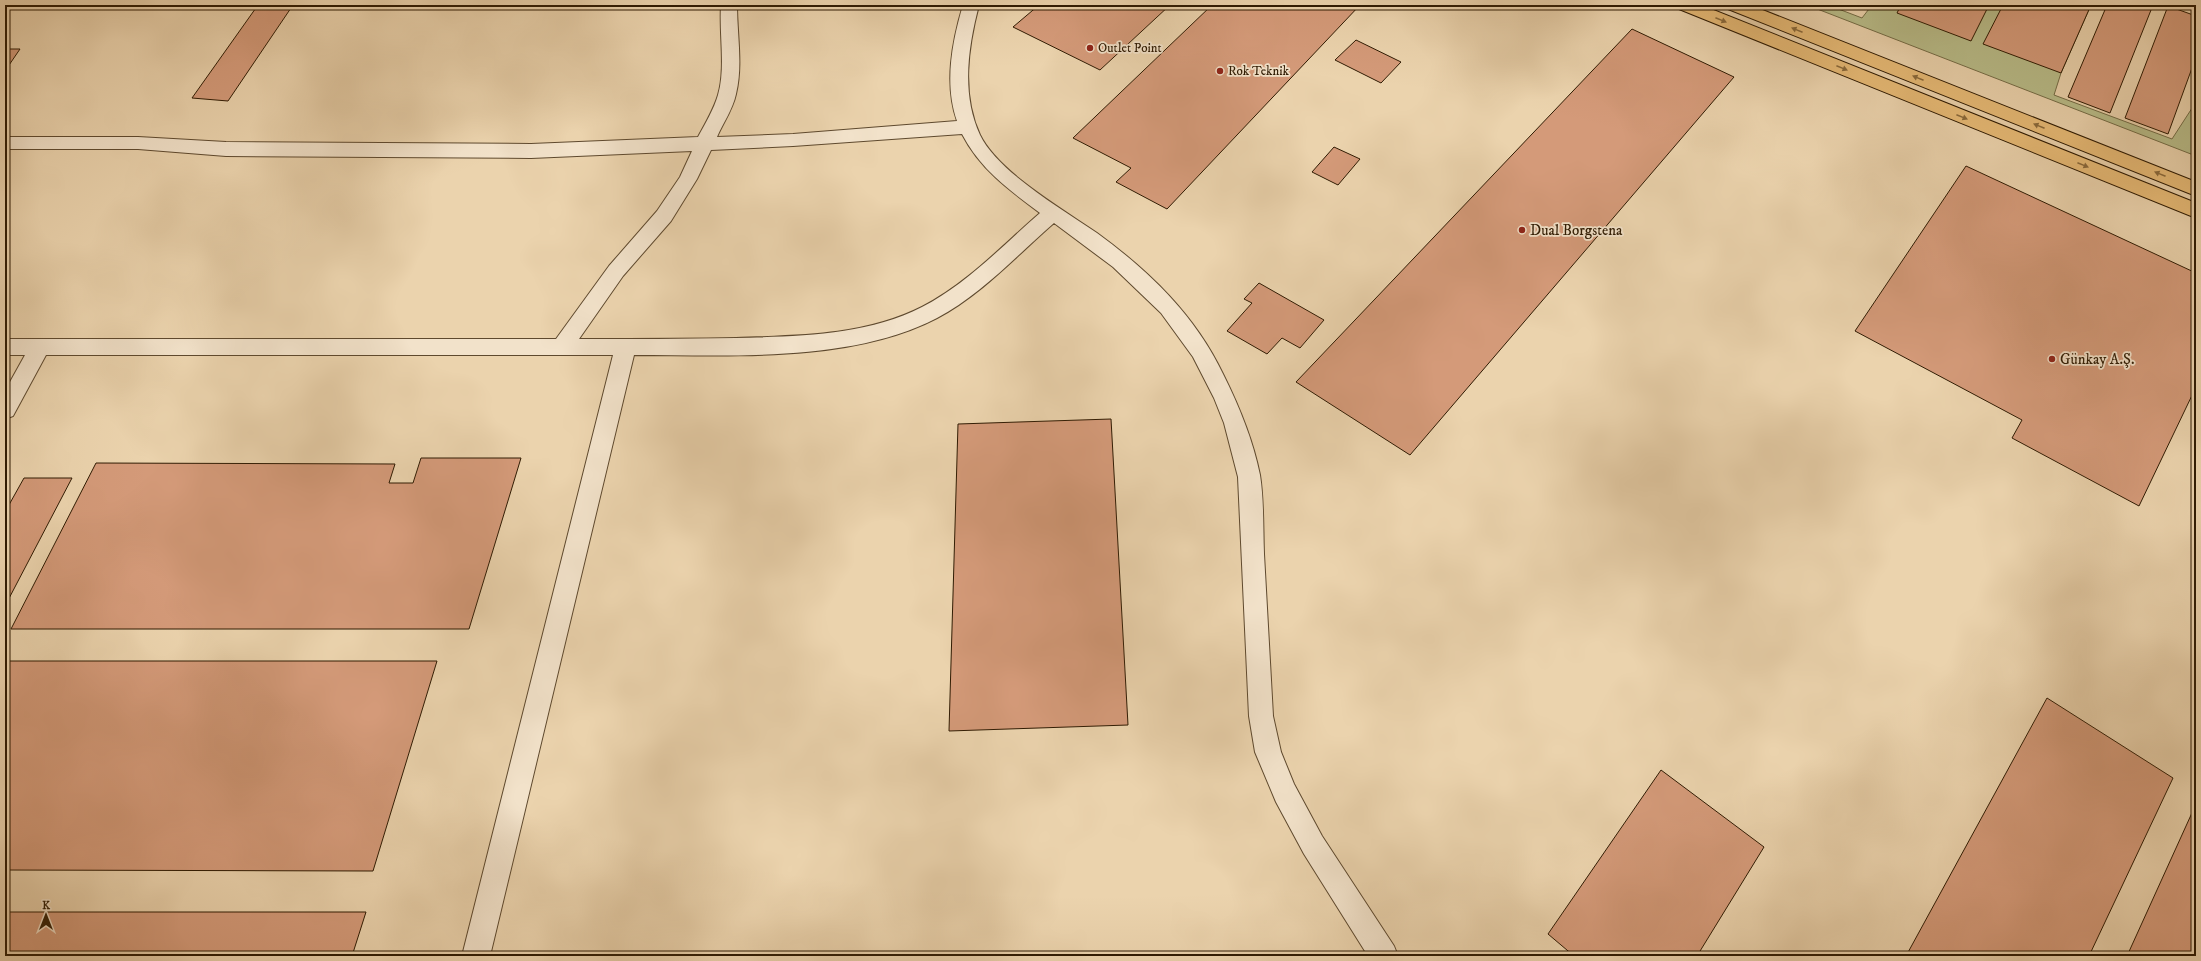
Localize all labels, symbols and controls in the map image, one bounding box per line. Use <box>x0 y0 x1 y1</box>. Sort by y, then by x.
one-way arrow <box>1716 17 1728 23</box>
one-way arrow <box>1792 27 1803 33</box>
place label: Outlet Point <box>1098 40 1162 56</box>
marker: Outlet Point <box>1085 43 1095 53</box>
place label: Rok Teknik <box>1228 63 1290 79</box>
one-way arrow <box>1836 65 1847 71</box>
marker: Rok Teknik <box>1215 66 1225 76</box>
one-way arrow <box>1913 75 1924 81</box>
one-way arrow <box>1957 114 1969 120</box>
one-way arrow <box>2032 123 2044 129</box>
one-way arrow <box>2077 162 2088 168</box>
one-way arrow <box>2153 171 2165 177</box>
place label: Dual Borgstena <box>1530 221 1623 240</box>
marker: Dual Borgstena <box>1517 225 1527 235</box>
place label: Günkay A.Ş. <box>2060 350 2134 369</box>
marker: Günkay A.Ş. <box>2047 354 2057 364</box>
north arrow <box>26 895 66 935</box>
text: K <box>42 899 50 913</box>

